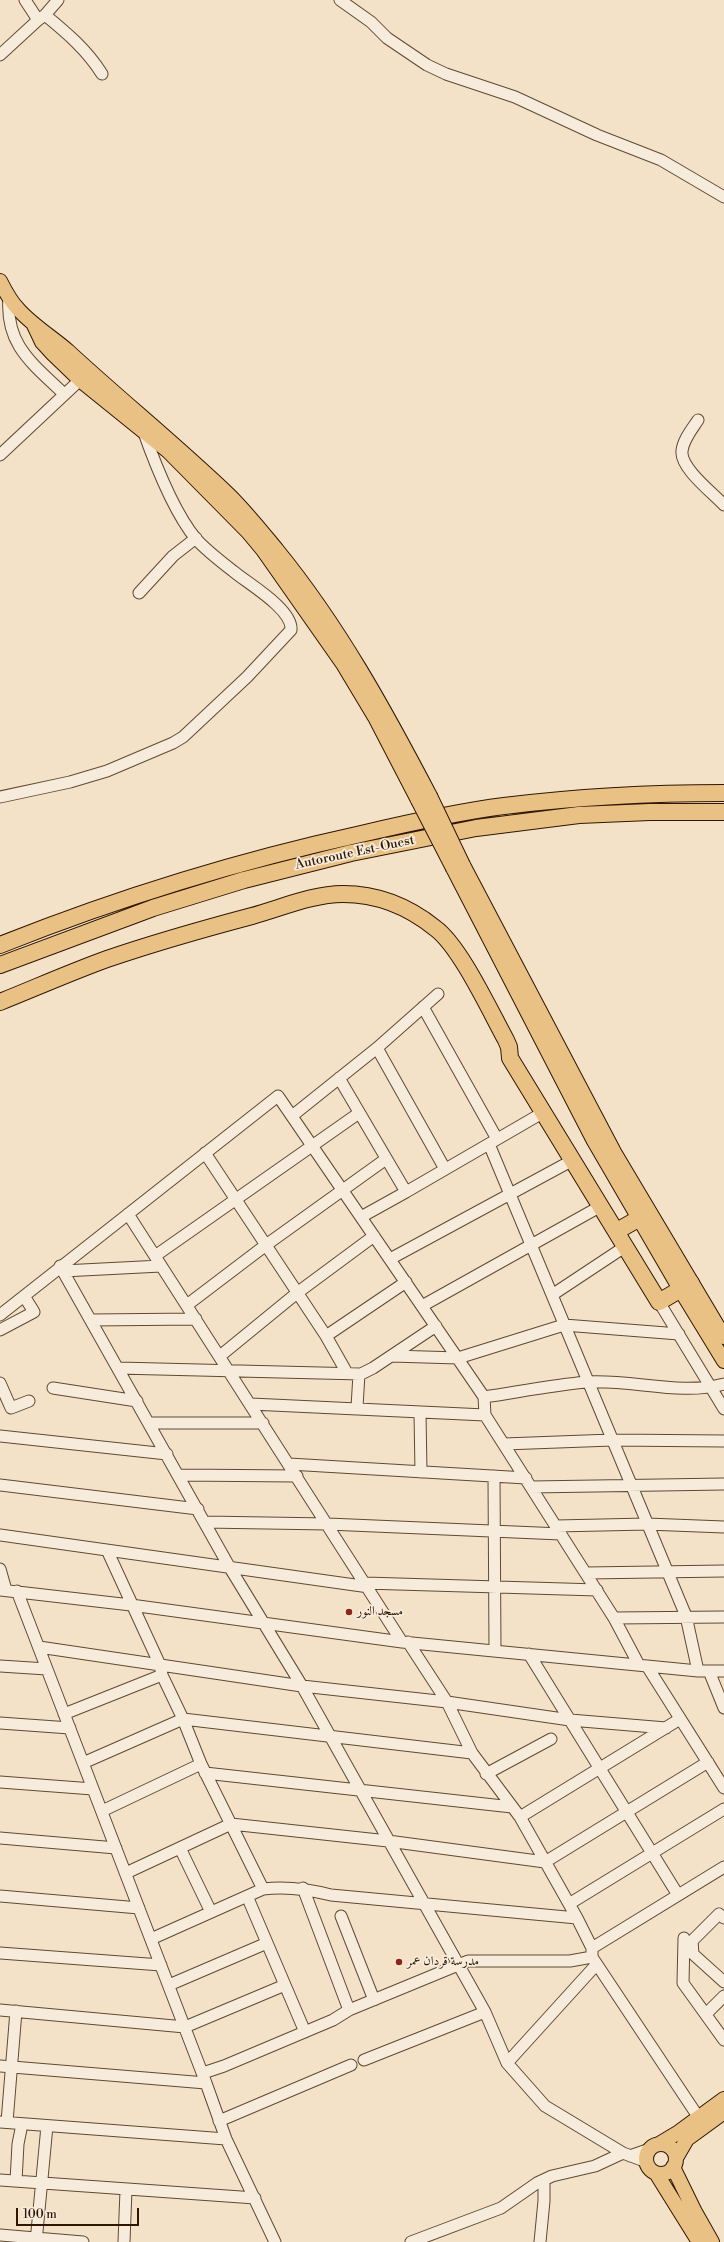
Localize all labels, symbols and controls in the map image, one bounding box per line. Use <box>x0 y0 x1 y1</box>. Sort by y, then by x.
street label: Autoroute Est-Ouest <box>294 833 416 873</box>
place label: مسجد النور <box>357 1604 403 1620</box>
marker: مسجد النور <box>344 1607 354 1617</box>
place label: مدرسة قردان عمر <box>407 1954 479 1970</box>
marker: مدرسة قردان عمر <box>394 1957 404 1967</box>
scale bar <box>18 2200 141 2226</box>
text: 100 m <box>23 2207 57 2222</box>

